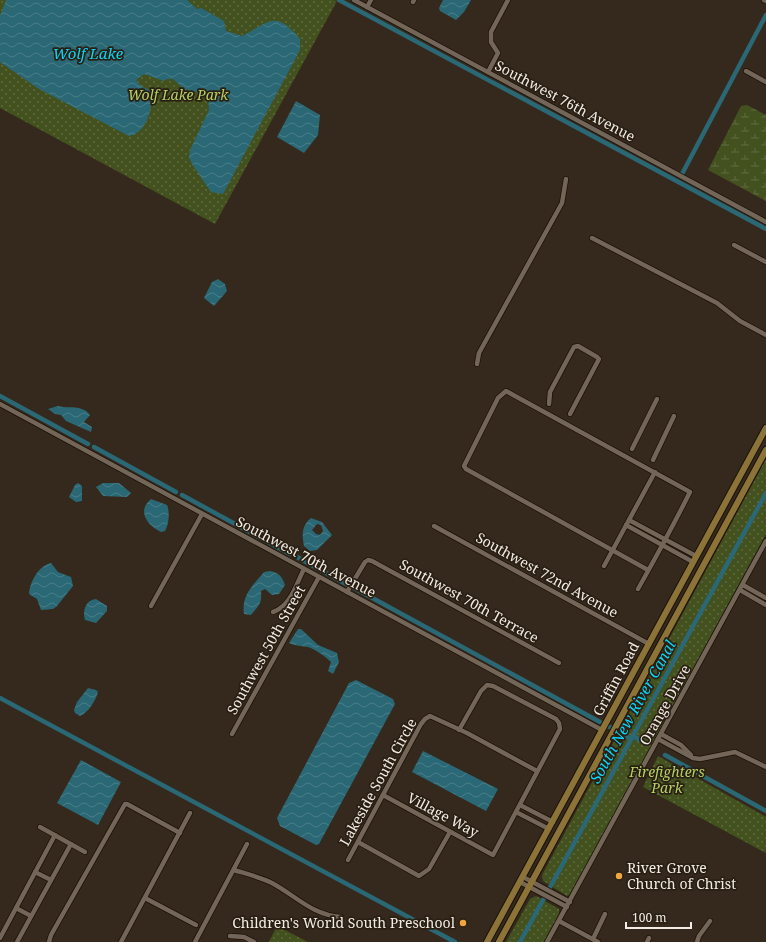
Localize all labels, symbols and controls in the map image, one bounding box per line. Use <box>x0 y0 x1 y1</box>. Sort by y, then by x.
water label: Wolf Lake <box>53 43 124 63</box>
street label: Southwest 76th Avenue <box>492 56 639 146</box>
park label: Wolf Lake Park <box>128 85 229 104</box>
street label: Southwest 70th Avenue <box>233 512 380 602</box>
street label: Southwest 72nd Avenue <box>473 528 622 622</box>
street label: Southwest 70th Terrace <box>396 554 542 647</box>
street label: Southwest 50th Street <box>222 582 309 718</box>
water label: South New River Canal <box>584 636 680 787</box>
street label: Griffin Road <box>588 638 643 719</box>
street label: Orange Drive <box>635 661 694 748</box>
street label: Lakeside South Circle <box>335 715 421 849</box>
park label: Firefighters Park <box>628 762 705 797</box>
street label: Village Way <box>404 788 482 841</box>
place label: River Grove Church of Christ <box>627 858 736 893</box>
marker: River Grove Church of Christ <box>614 871 624 881</box>
scale bar <box>626 904 691 930</box>
text: 100 m <box>632 909 667 926</box>
place label: Children's World South Preschool <box>232 913 456 932</box>
marker: Children's World South Preschool <box>458 918 468 928</box>

